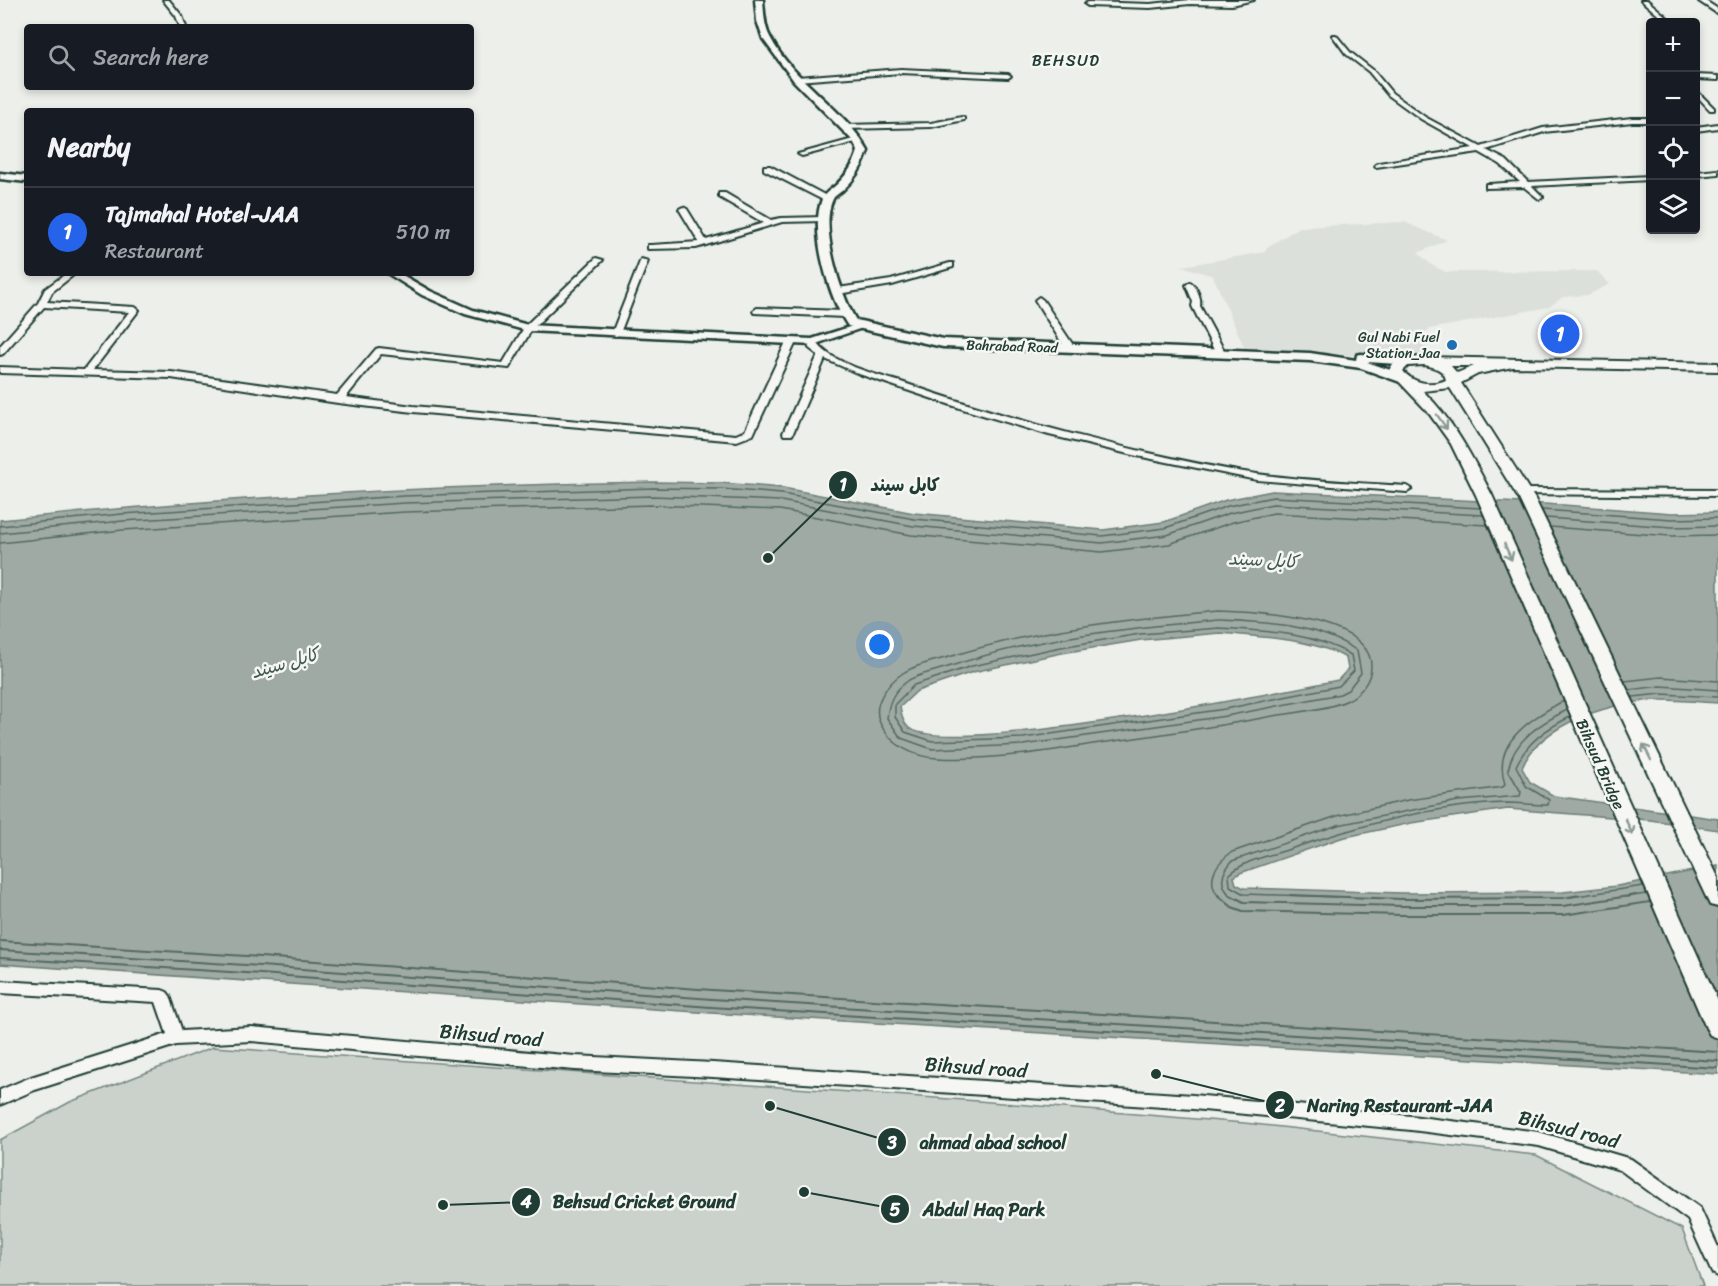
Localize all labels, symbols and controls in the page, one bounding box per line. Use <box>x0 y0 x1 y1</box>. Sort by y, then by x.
map controls <box>1646 18 1700 234</box>
button: + <box>1646 18 1700 72</box>
search box <box>24 24 474 90</box>
text: Search here <box>93 38 209 77</box>
icon: search <box>45 41 78 74</box>
district label: BEHSUD <box>1032 46 1100 75</box>
button: − <box>1646 72 1700 126</box>
text: Nearby <box>48 124 130 170</box>
button: locate <box>1646 126 1700 180</box>
button: layers <box>1646 180 1700 234</box>
text: Tajmahal Hotel-JAA <box>105 195 299 234</box>
text: 1 <box>63 215 72 250</box>
text: 510 m <box>396 215 450 250</box>
text: Restaurant <box>105 234 204 269</box>
pin: 1 <box>1540 312 1580 356</box>
place label: Gul Nabi Fuel Station_Jaa <box>1358 325 1441 366</box>
street label: Bahrabad Road <box>966 332 1060 361</box>
marker: Gul Nabi Fuel Station_Jaa <box>1445 338 1459 352</box>
one-way arrow <box>1436 413 1448 429</box>
callout: کابل سيند <box>828 467 952 503</box>
text: 1 <box>839 469 847 501</box>
text: کابل سيند <box>870 469 940 501</box>
water label: کابل سيند <box>1227 542 1302 578</box>
one-way arrow <box>1503 543 1515 561</box>
your location <box>865 630 894 659</box>
water label: کابل سيند <box>247 637 326 688</box>
street label: Bihsud Bridge <box>1568 714 1634 815</box>
one-way arrow <box>1641 743 1653 761</box>
one-way arrow <box>1625 818 1636 836</box>
street label: Bihsud road <box>438 1014 545 1058</box>
street label: Bihsud road <box>923 1046 1030 1089</box>
callout: Naring Restaurant-JAA <box>1265 1087 1506 1123</box>
text: 2 <box>1274 1090 1286 1122</box>
text: Naring Restaurant-JAA <box>1306 1090 1493 1122</box>
street label: Bihsud road <box>1515 1100 1624 1159</box>
callout: ahmad abad school <box>877 1124 1079 1160</box>
text: 3 <box>886 1127 897 1159</box>
text: ahmad abad school <box>919 1127 1067 1159</box>
callout: Behsud Cricket Ground <box>511 1184 747 1220</box>
text: 4 <box>519 1186 532 1218</box>
text: Behsud Cricket Ground <box>553 1186 737 1218</box>
callout: Abdul Haq Park <box>880 1191 1057 1227</box>
text: 5 <box>890 1194 901 1226</box>
text: Abdul Haq Park <box>922 1194 1046 1226</box>

